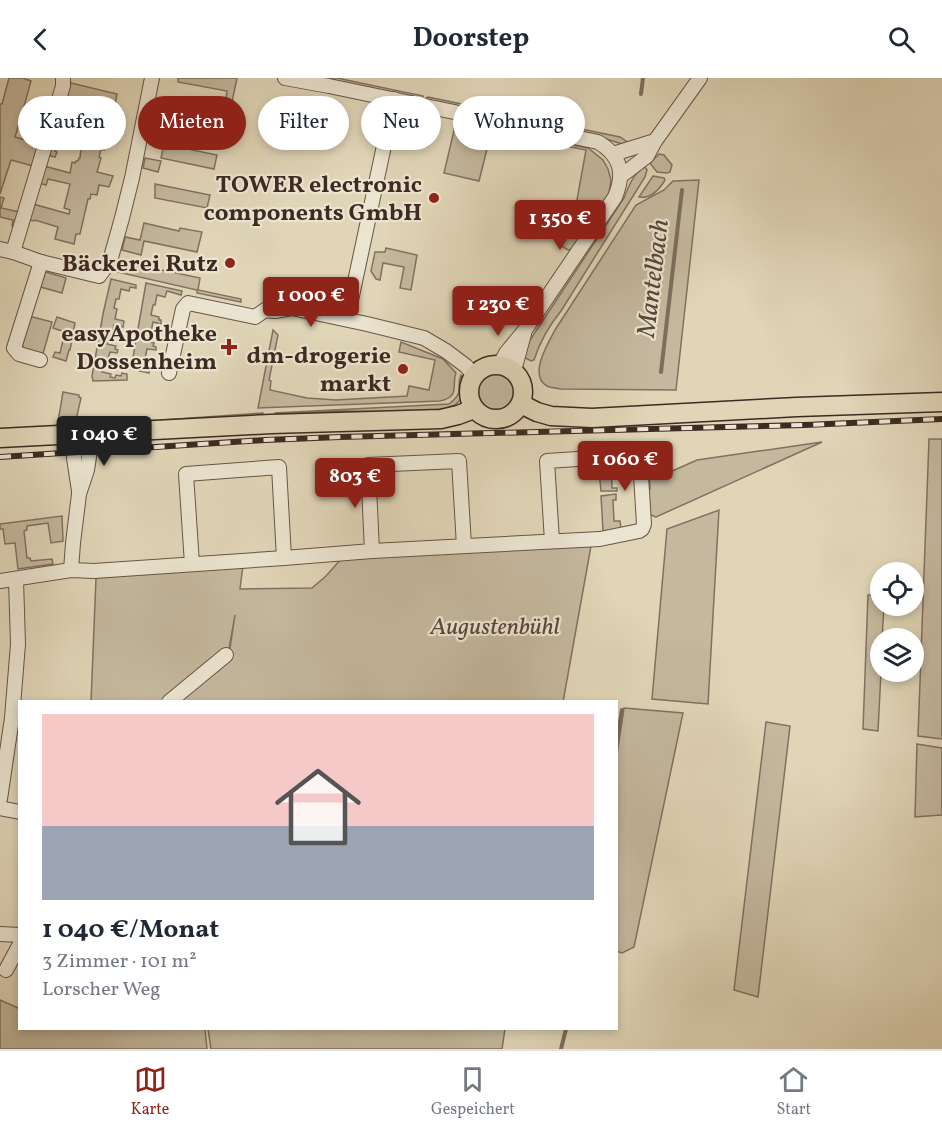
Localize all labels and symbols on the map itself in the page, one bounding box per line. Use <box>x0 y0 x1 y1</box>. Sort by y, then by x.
place label: TOWER electronic components GmbH <box>204 169 422 231</box>
marker: TOWER electronic components GmbH <box>427 191 441 205</box>
pin: 1 350 € <box>505 200 615 251</box>
water label: Mantelbach <box>629 217 679 340</box>
place label: Bäckerei Rutz <box>62 248 218 282</box>
marker: Bäckerei Rutz <box>223 256 237 270</box>
pin: 1 000 € <box>256 277 366 328</box>
pin: 1 230 € <box>443 286 553 337</box>
place label: easyApotheke Dossenheim <box>61 318 217 380</box>
marker: easyApotheke Dossenheim <box>222 340 236 354</box>
place label: dm-drogerie markt <box>247 340 391 402</box>
marker: dm-drogerie markt <box>396 362 410 376</box>
pin: 1 040 € <box>49 416 159 467</box>
pin: 1 060 € <box>570 441 680 492</box>
pin: 803 € <box>313 458 397 509</box>
park label: Augustenbühl <box>429 611 560 645</box>

